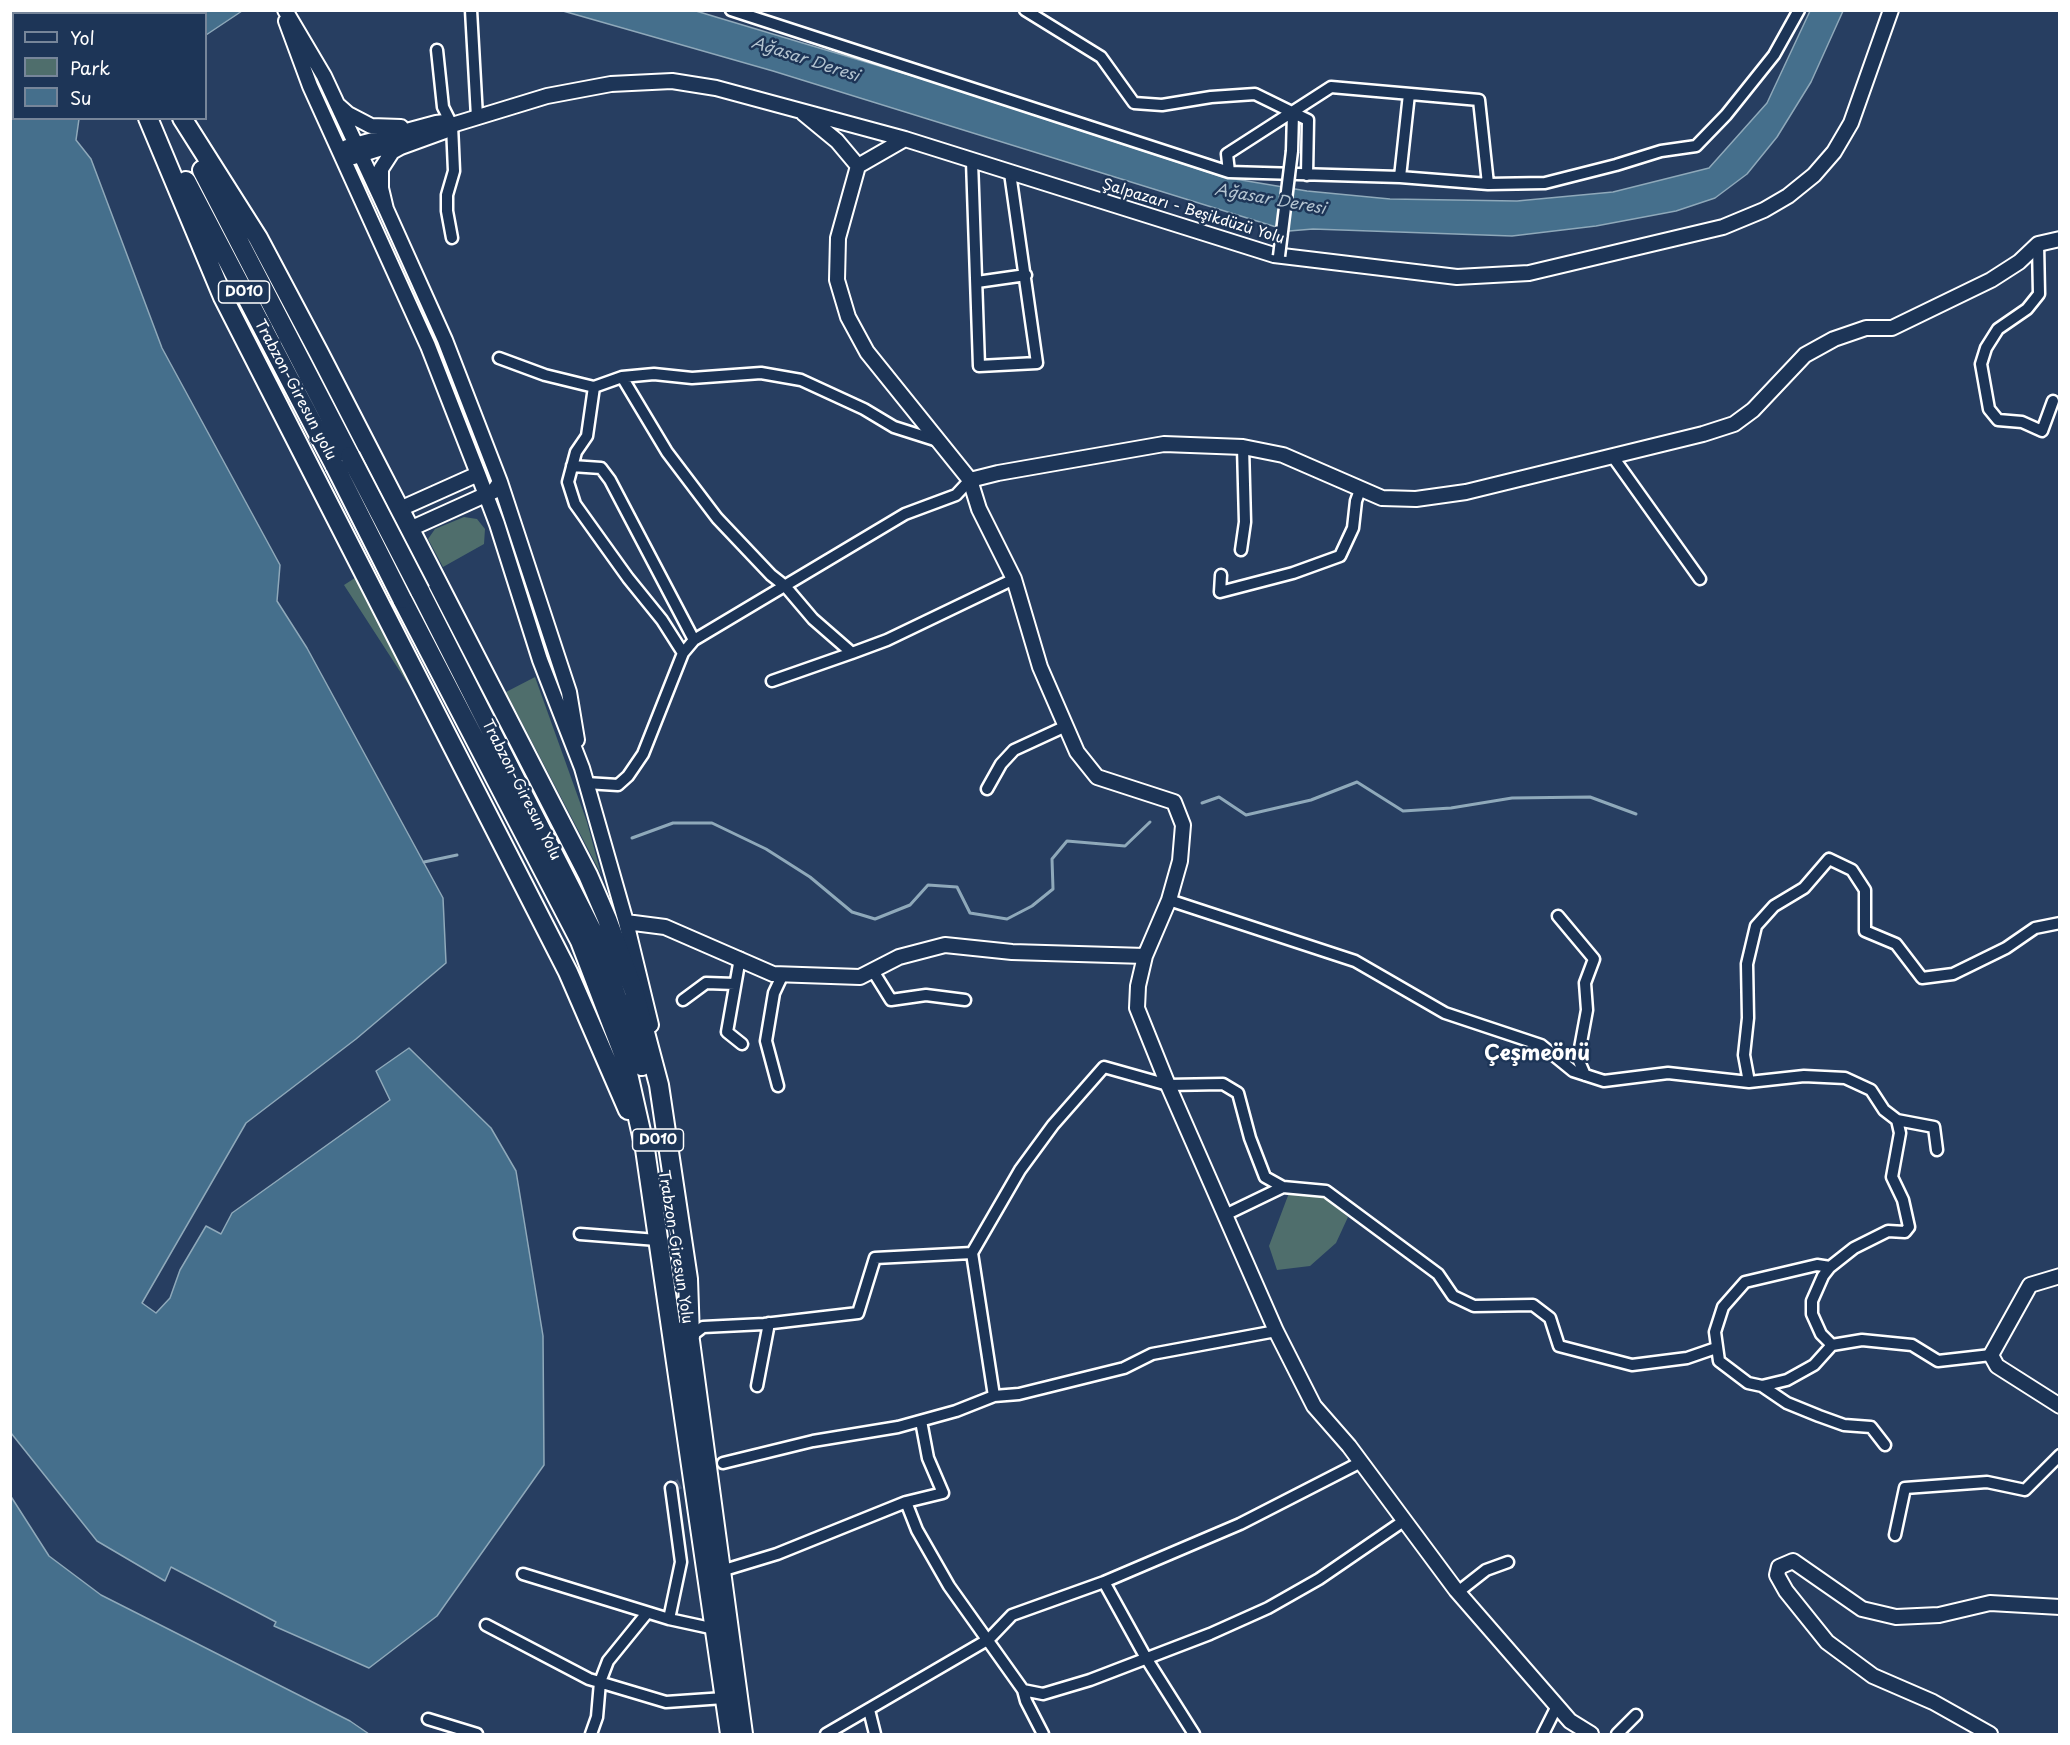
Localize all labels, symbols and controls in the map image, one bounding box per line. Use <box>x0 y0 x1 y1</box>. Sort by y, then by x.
legend <box>12 12 207 120</box>
text: Yol <box>70 24 95 51</box>
water label: Ağasar Deresi <box>749 34 861 86</box>
text: Park <box>70 54 110 81</box>
text: Su <box>70 84 91 111</box>
street label: Şalpazarı - Beşikdüzü Yolu <box>1100 176 1286 248</box>
water label: Ağasar Deresi <box>1213 181 1327 219</box>
road number: D010 <box>218 281 270 303</box>
street label: Trabzon-Giresun yolu <box>250 317 340 463</box>
street label: Trabzon-Giresun Yolu <box>478 717 564 863</box>
district label: Çeşmeönü <box>1484 1041 1590 1067</box>
road number: D010 <box>632 1129 684 1151</box>
street label: Trabzon-Giresun Yolu <box>654 1169 696 1325</box>

